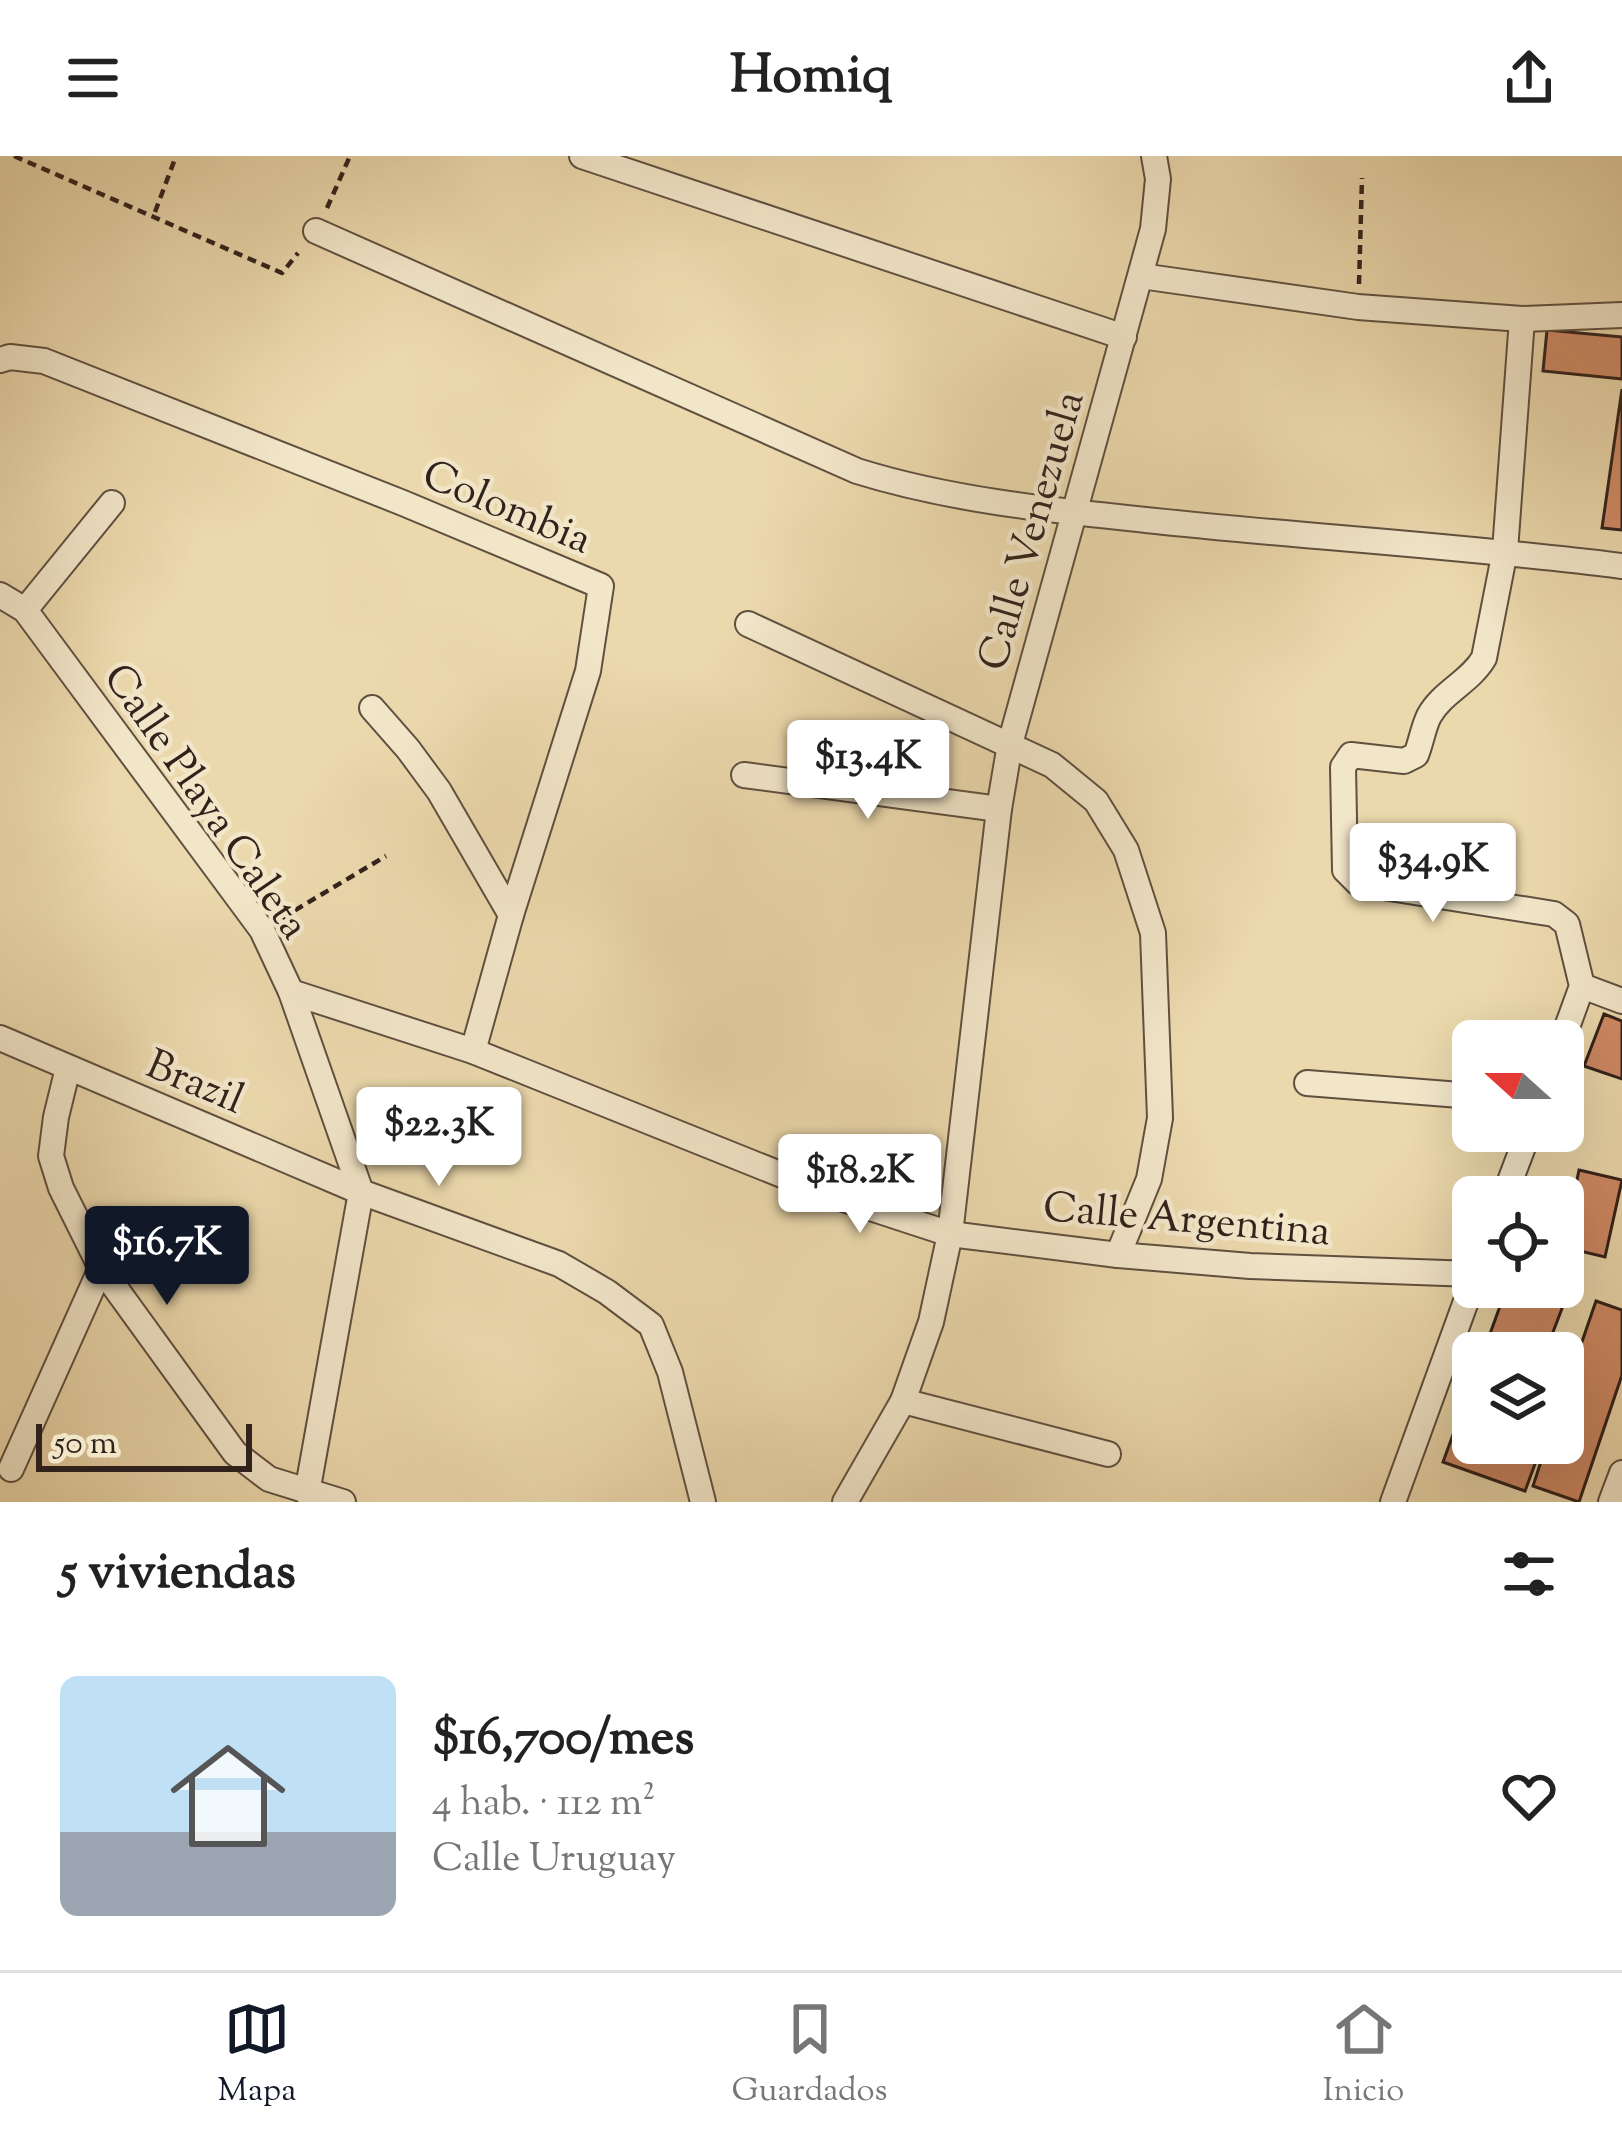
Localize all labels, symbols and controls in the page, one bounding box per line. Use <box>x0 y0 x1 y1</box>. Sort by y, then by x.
text: Homiq <box>730 39 892 117</box>
icon: menu <box>60 45 126 111</box>
icon: share <box>1496 45 1562 111</box>
street label: Calle Venezuela <box>965 385 1102 678</box>
street label: Colombia <box>412 447 600 572</box>
street label: Calle Playa Caleta <box>86 653 322 953</box>
pin: $13.4K <box>770 720 966 822</box>
text: $13.4K <box>814 731 922 787</box>
pin: $34.9K <box>1335 823 1531 925</box>
text: $34.9K <box>1377 834 1489 890</box>
north arrow <box>1452 1020 1584 1152</box>
map controls <box>1452 1020 1584 1464</box>
street label: Brazil <box>136 1037 252 1132</box>
pin: $22.3K <box>341 1087 537 1189</box>
text: $22.3K <box>383 1098 495 1154</box>
pin: $18.2K <box>762 1134 958 1236</box>
text: $18.2K <box>805 1145 915 1201</box>
button: locate <box>1452 1176 1584 1308</box>
street label: Calle Argentina <box>1041 1180 1333 1264</box>
pin: $16.7K <box>69 1206 265 1308</box>
text: $16.7K <box>112 1217 222 1273</box>
button: layers <box>1452 1332 1584 1464</box>
scale bar <box>36 1418 252 1471</box>
text: 50 m <box>54 1421 117 1469</box>
text: 5 viviendas <box>60 1538 296 1611</box>
icon: filters <box>1496 1541 1562 1607</box>
text: $16,700/mes <box>432 1704 694 1777</box>
icon: home <box>156 1724 300 1868</box>
icon: heart <box>1496 1763 1562 1829</box>
text: 4 hab. · 112 m² <box>432 1777 655 1833</box>
text: Calle Uruguay <box>432 1833 676 1889</box>
tab: Mapa <box>218 1996 296 2116</box>
tab: Guardados <box>732 1996 887 2116</box>
tab: Inicio <box>1323 1996 1404 2116</box>

